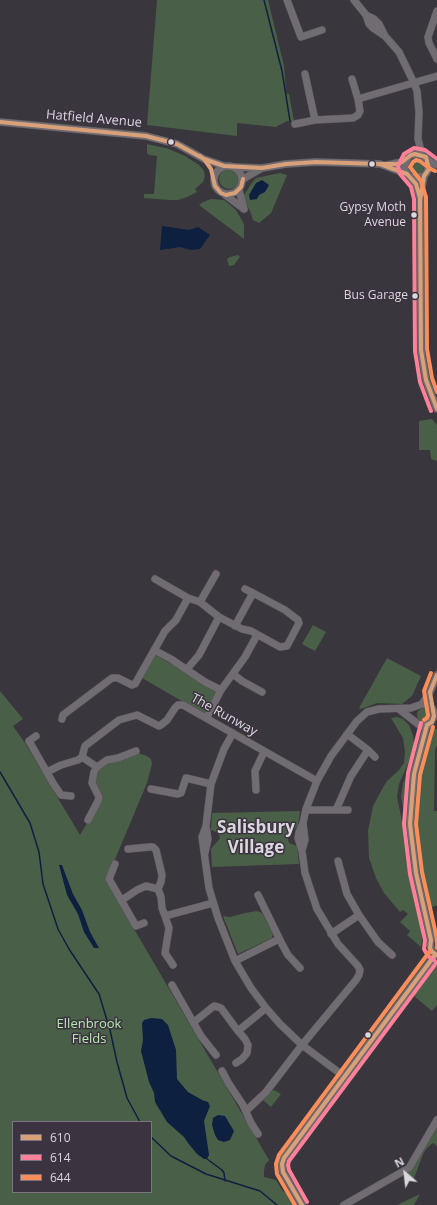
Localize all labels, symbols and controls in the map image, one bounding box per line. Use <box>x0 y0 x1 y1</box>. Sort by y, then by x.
street label: Hatfield Avenue <box>45 107 143 131</box>
unlabelled marker <box>166 137 176 147</box>
unlabelled marker <box>367 159 377 169</box>
place label: Gypsy Moth Avenue <box>339 201 406 229</box>
marker: Gypsy Moth Avenue <box>409 210 419 220</box>
place label: Bus Garage <box>344 289 408 303</box>
marker: Bus Garage <box>410 291 420 301</box>
street label: The Runway <box>188 690 260 740</box>
district label: Salisbury Village <box>217 818 295 858</box>
park label: Ellenbrook Fields <box>57 1016 121 1047</box>
unlabelled marker <box>363 1030 373 1040</box>
legend <box>12 1121 152 1193</box>
text: 610 <box>50 1129 71 1146</box>
text: 614 <box>50 1149 71 1166</box>
north arrow <box>385 1153 425 1193</box>
text: N <box>392 1153 407 1171</box>
text: 644 <box>50 1169 71 1186</box>

